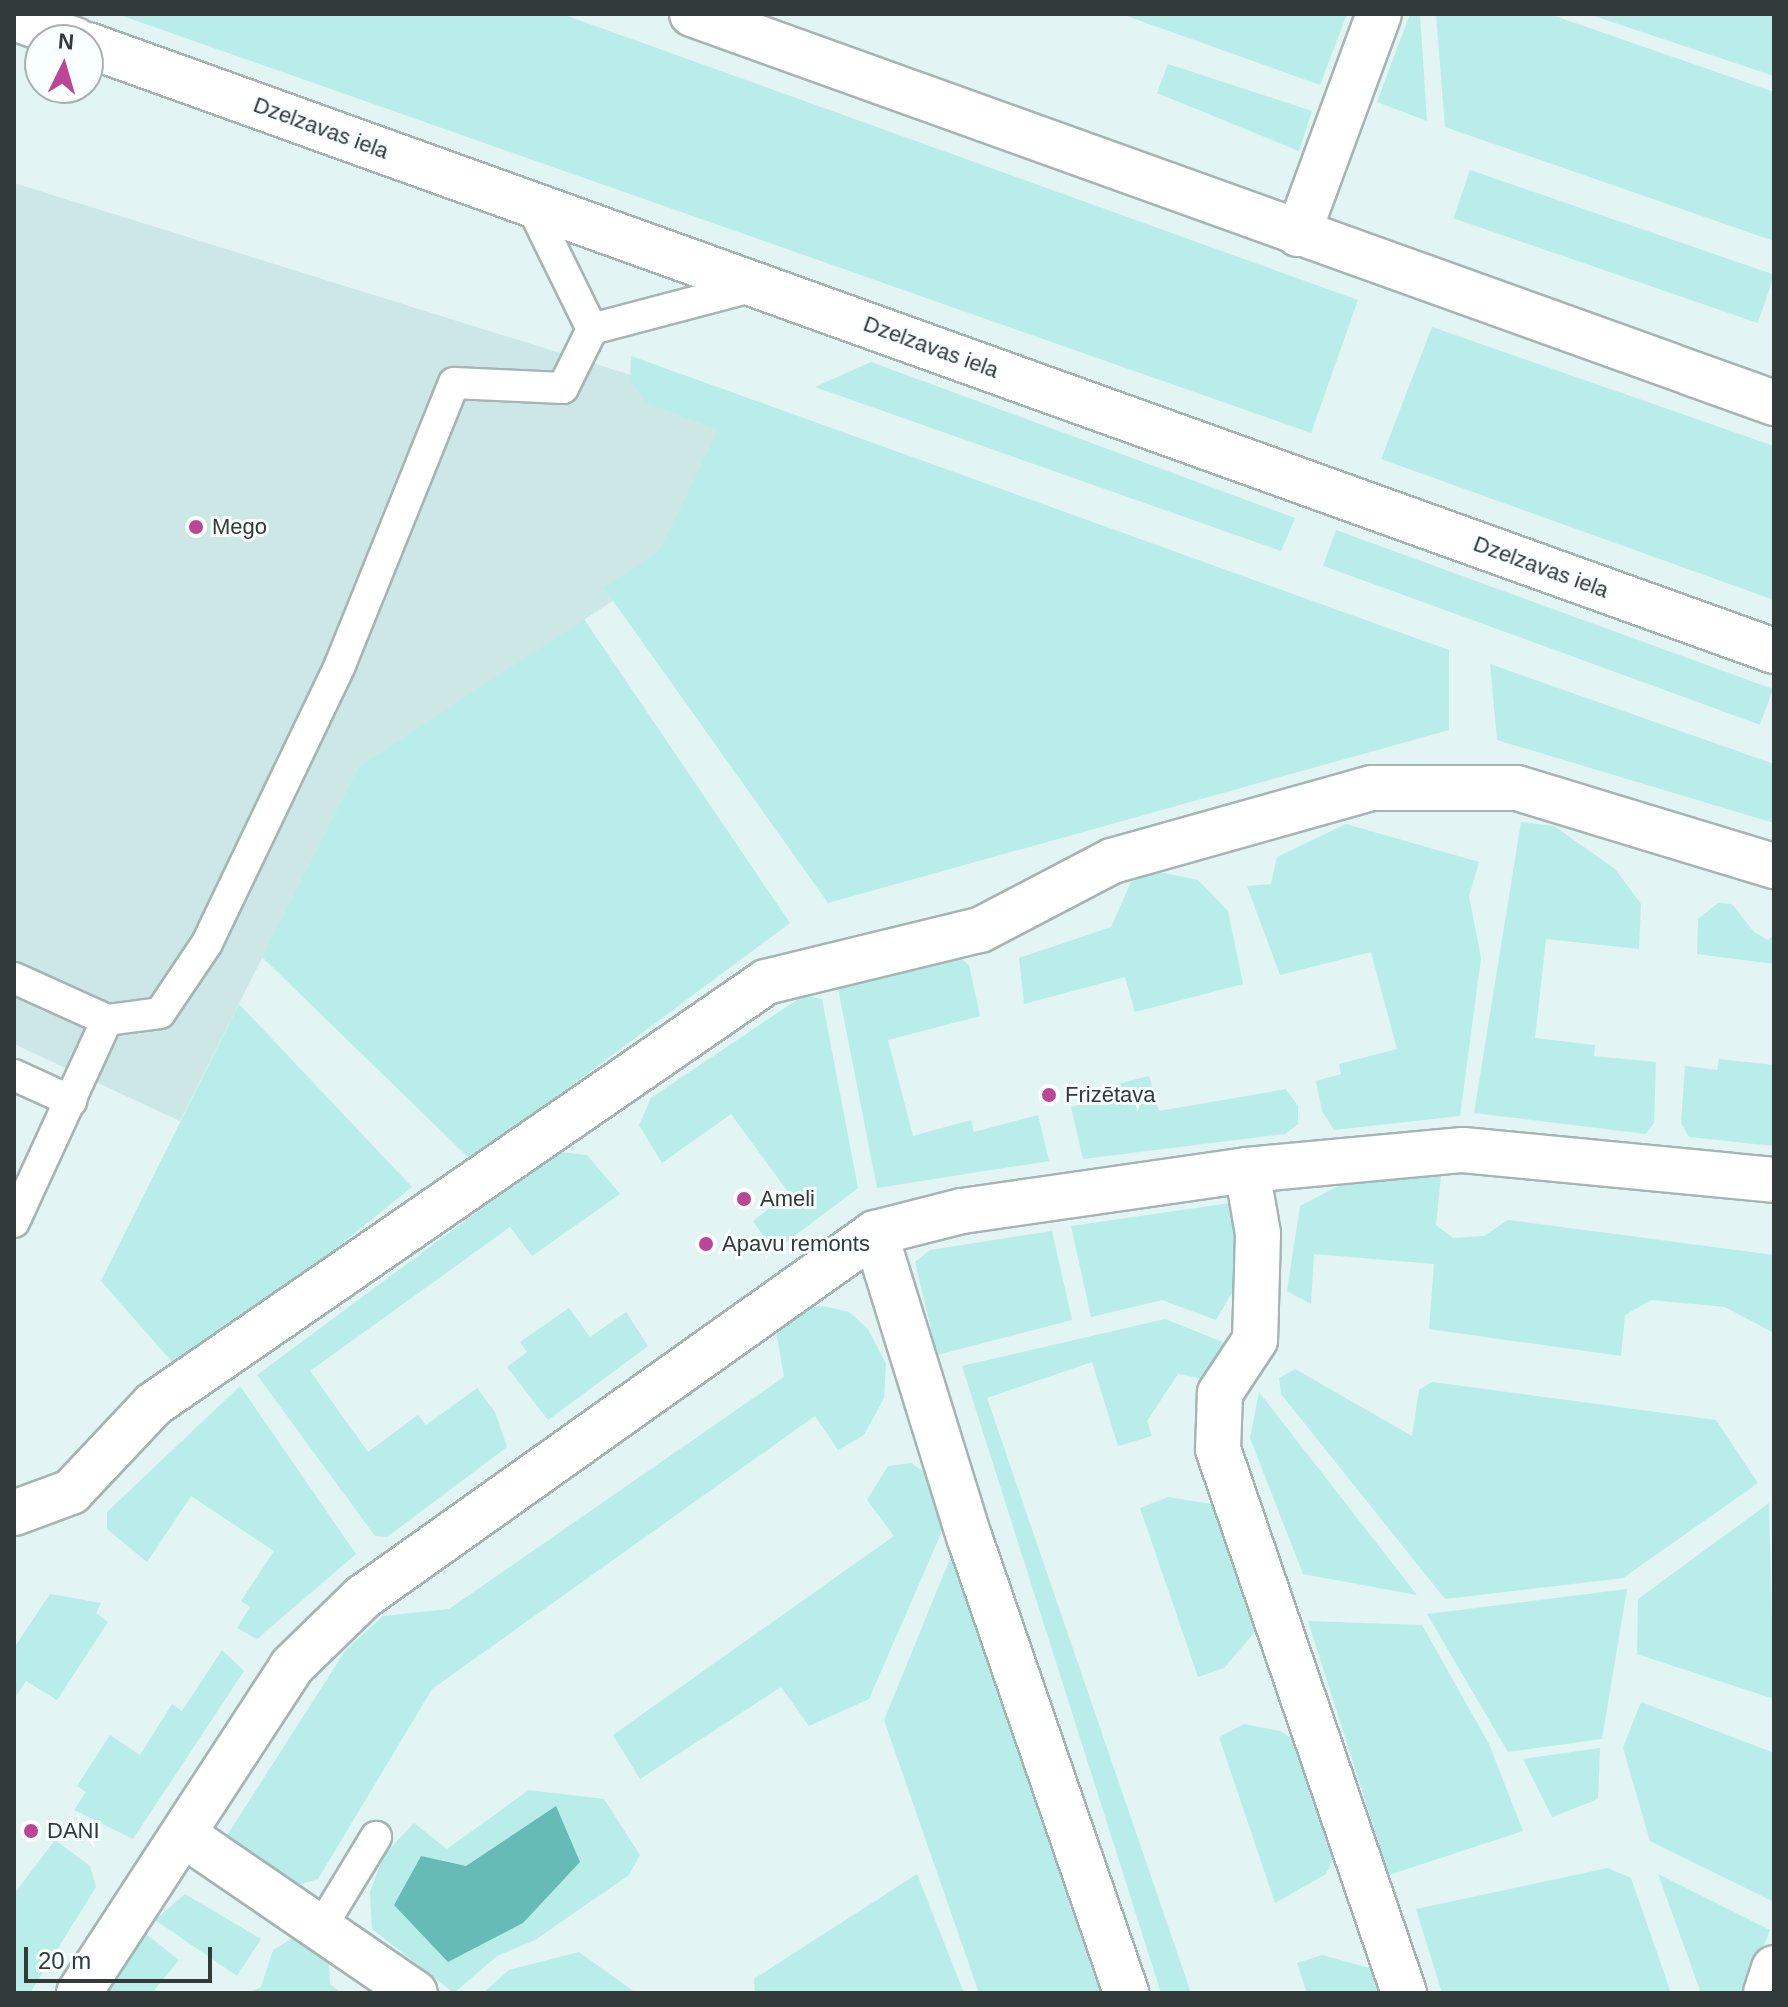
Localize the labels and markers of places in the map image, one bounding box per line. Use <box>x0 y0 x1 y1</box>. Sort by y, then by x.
place label: Mego <box>212 514 267 540</box>
marker: Mego <box>187 518 205 536</box>
place label: Frizētava <box>1065 1082 1155 1108</box>
marker: Frizētava <box>1040 1086 1058 1104</box>
place label: Ameli <box>760 1186 815 1212</box>
marker: Ameli <box>735 1190 753 1208</box>
place label: Apavu remonts <box>722 1231 870 1257</box>
marker: Apavu remonts <box>697 1235 715 1253</box>
place label: DANI <box>47 1818 100 1844</box>
marker: DANI <box>22 1822 40 1840</box>

